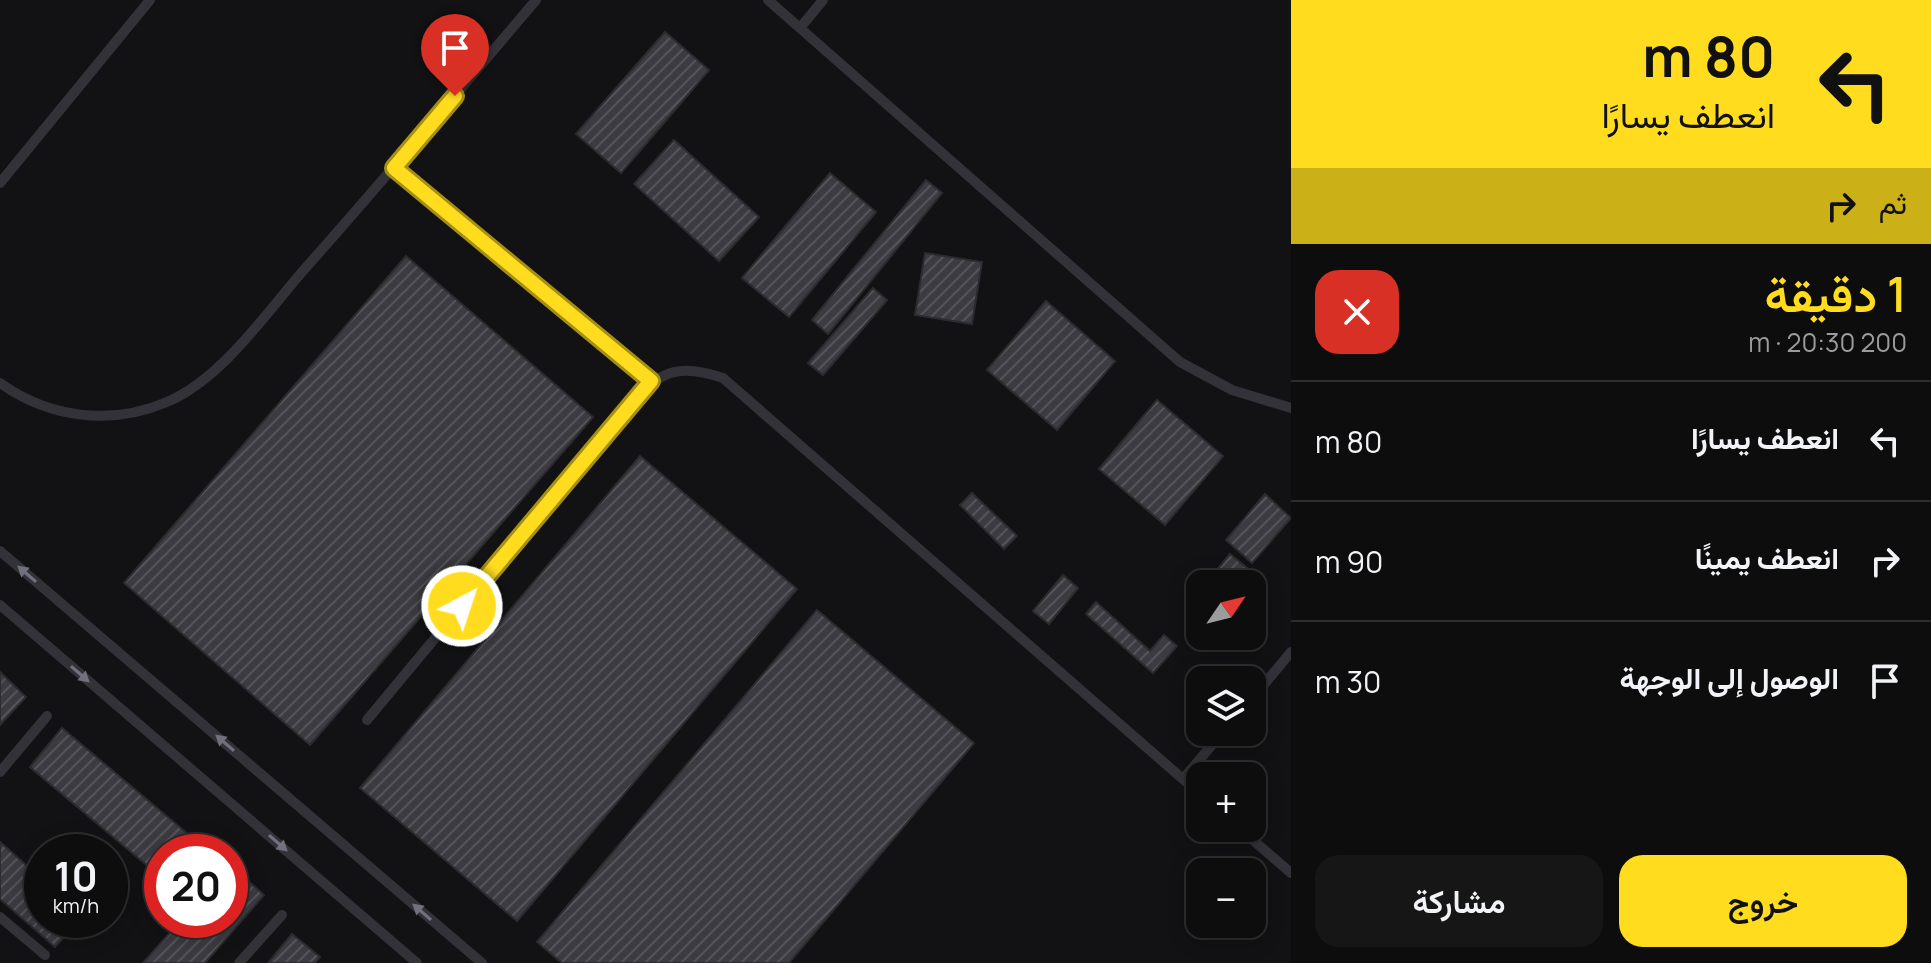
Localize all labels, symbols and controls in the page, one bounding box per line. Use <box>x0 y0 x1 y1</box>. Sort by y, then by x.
pin <box>421 14.0 489 96</box>
text: 80 m <box>1642 17 1775 94</box>
icon: arrive <box>433 26 477 70</box>
icon: left <box>1803 32 1907 136</box>
text: انعطف يسارًا <box>1602 90 1775 139</box>
text: ثم <box>1879 182 1907 223</box>
icon: right <box>1819 184 1863 228</box>
text: 1 دقيقة <box>1764 261 1907 326</box>
button: close <box>1315 270 1399 354</box>
text: 200 m · 20:30 <box>1748 324 1907 360</box>
text: انعطف يسارًا <box>1691 417 1839 458</box>
icon: left <box>1863 419 1907 463</box>
text: 80 m <box>1315 421 1382 462</box>
text: انعطف يمينًا <box>1695 537 1839 578</box>
icon: right <box>1863 539 1907 583</box>
text: 90 m <box>1315 541 1383 582</box>
position arrow <box>420 564 504 648</box>
one-way arrow <box>18 566 38 583</box>
north arrow <box>1186 570 1266 650</box>
map controls <box>1186 570 1266 938</box>
text: الوصول إلى الوجهة <box>1620 657 1839 698</box>
icon: arrive <box>1863 659 1907 703</box>
text: 30 m <box>1315 661 1381 702</box>
one-way arrow <box>70 665 90 682</box>
button: layers <box>1186 666 1266 746</box>
one-way arrow <box>215 735 235 752</box>
button: + <box>1186 762 1266 842</box>
speed limit sign: 20 <box>144 834 248 938</box>
one-way arrow <box>267 834 287 851</box>
text: 10 <box>54 848 98 903</box>
button: مشاركة <box>1315 855 1603 947</box>
button: خروج <box>1619 855 1907 947</box>
button: − <box>1186 858 1266 938</box>
text: km/h <box>53 892 99 919</box>
one-way arrow <box>413 904 433 921</box>

